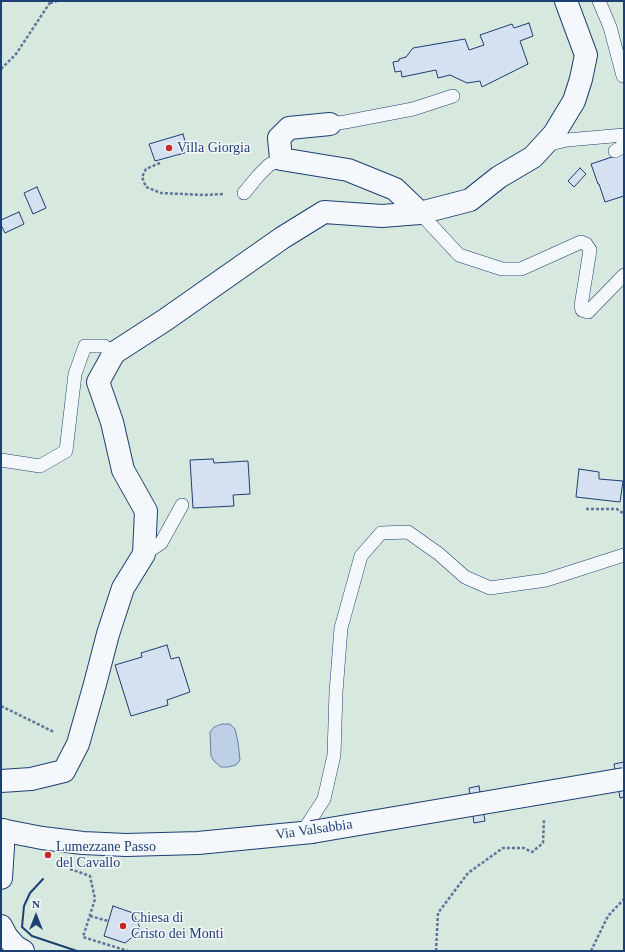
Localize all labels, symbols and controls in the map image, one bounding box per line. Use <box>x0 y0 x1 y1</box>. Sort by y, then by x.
place label: Villa Giorgia <box>177 140 250 156</box>
marker: Villa Giorgia <box>164 143 174 153</box>
street label: Via Valsabbia <box>275 816 353 844</box>
place label: Lumezzane Passo del Cavallo <box>56 839 156 872</box>
marker: Lumezzane Passo del Cavallo <box>43 850 53 860</box>
north arrow <box>16 896 56 936</box>
text: N <box>32 898 40 910</box>
place label: Chiesa di Cristo dei Monti <box>131 910 224 942</box>
marker: Chiesa di Cristo dei Monti <box>118 921 128 931</box>

